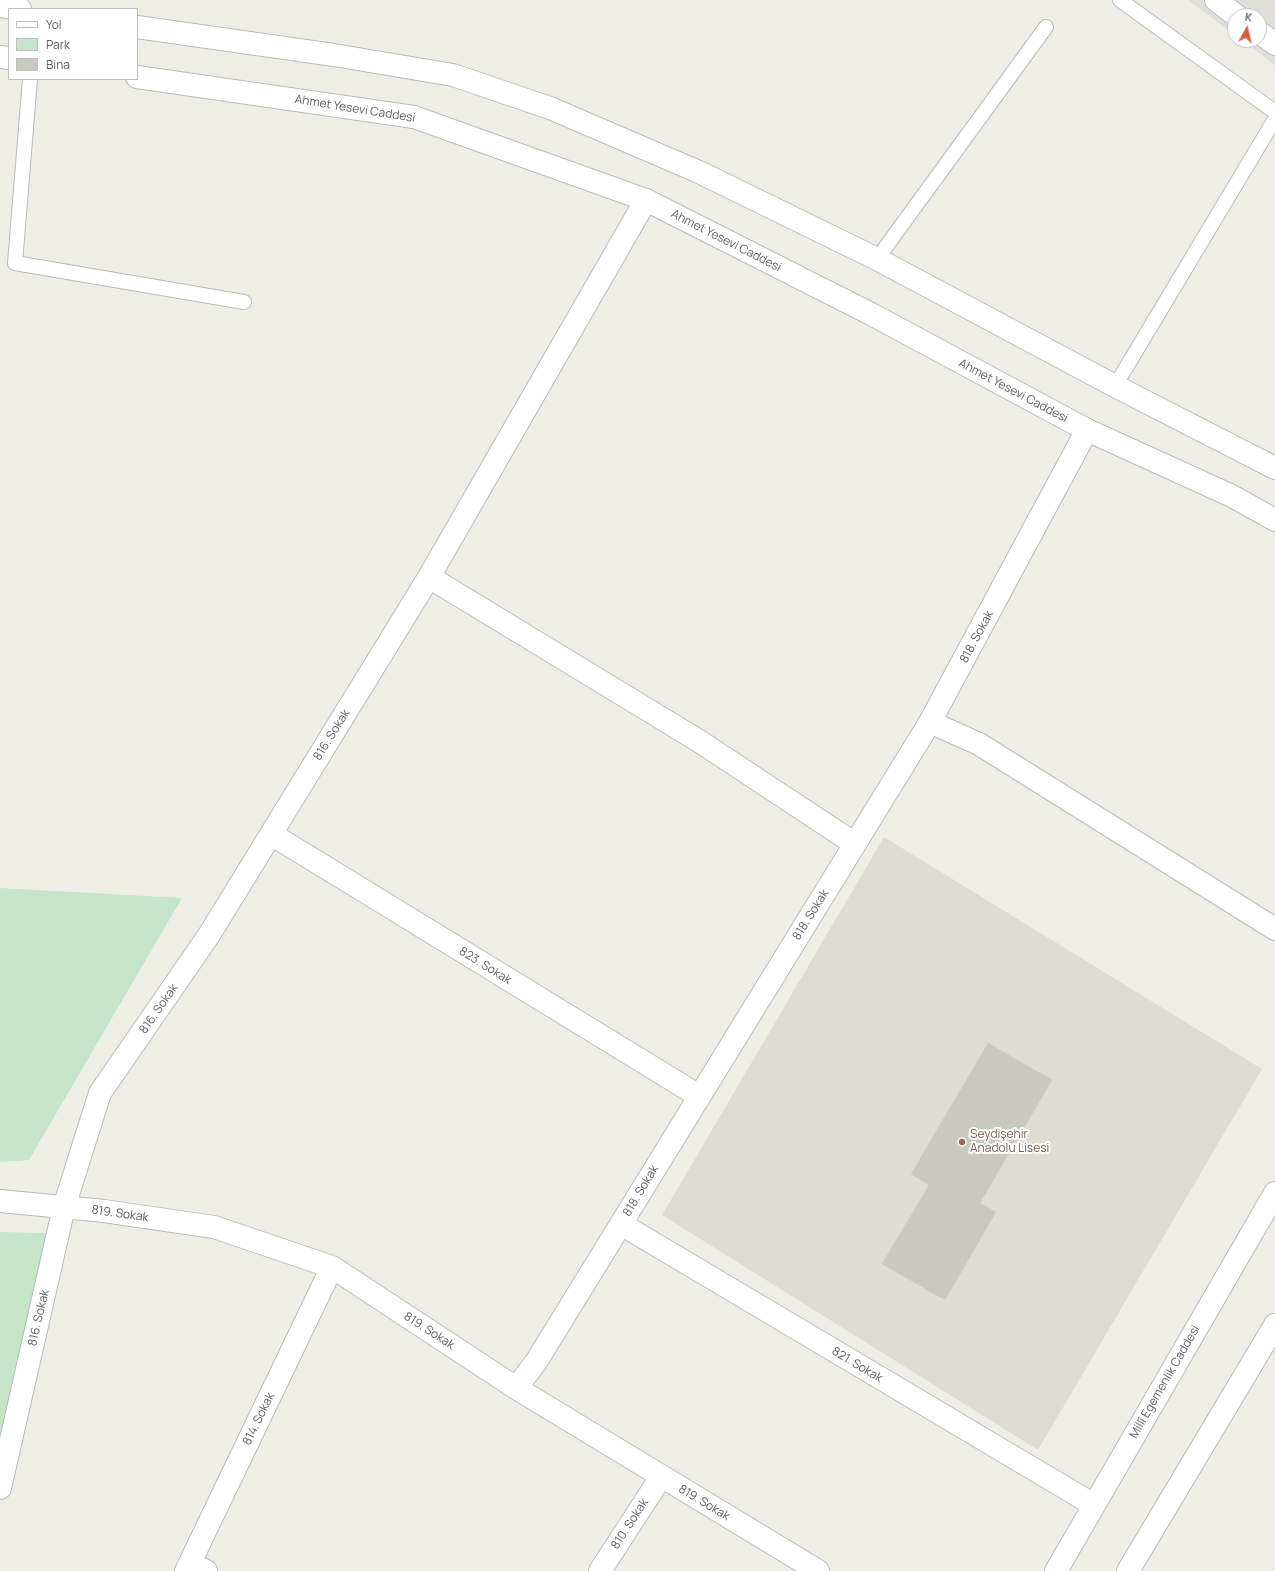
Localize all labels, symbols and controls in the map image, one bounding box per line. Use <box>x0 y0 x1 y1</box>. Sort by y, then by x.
legend <box>8 8 138 80</box>
north arrow <box>1227 8 1267 48</box>
text: K <box>1244 9 1253 25</box>
text: Yol <box>46 16 62 33</box>
text: Park <box>46 36 70 53</box>
text: Bina <box>46 56 70 73</box>
street label: Ahmet Yesevi Caddesi <box>294 92 416 126</box>
street label: Ahmet Yesevi Caddesi <box>668 207 784 275</box>
street label: Ahmet Yesevi Caddesi <box>956 356 1070 426</box>
street label: 818. Sokak <box>957 608 997 666</box>
street label: 816. Sokak <box>311 707 353 763</box>
street label: 818. Sokak <box>790 887 832 943</box>
street label: 823. Sokak <box>456 944 514 988</box>
street label: 816. Sokak <box>137 981 181 1037</box>
place label: Seydişehir Anadolu Lisesi <box>970 1128 1049 1156</box>
marker: Seydişehir Anadolu Lisesi <box>957 1137 967 1147</box>
street label: 818. Sokak <box>620 1163 662 1219</box>
street label: 819. Sokak <box>91 1203 149 1225</box>
street label: 816. Sokak <box>26 1288 52 1348</box>
street label: 819. Sokak <box>401 1309 457 1353</box>
street label: Millî Egemenlik Caddesi <box>1127 1323 1203 1441</box>
street label: 821. Sokak <box>829 1344 885 1386</box>
street label: 814. Sokak <box>240 1390 278 1448</box>
street label: 819. Sokak <box>676 1482 732 1524</box>
street label: 810. Sokak <box>608 1496 652 1552</box>

